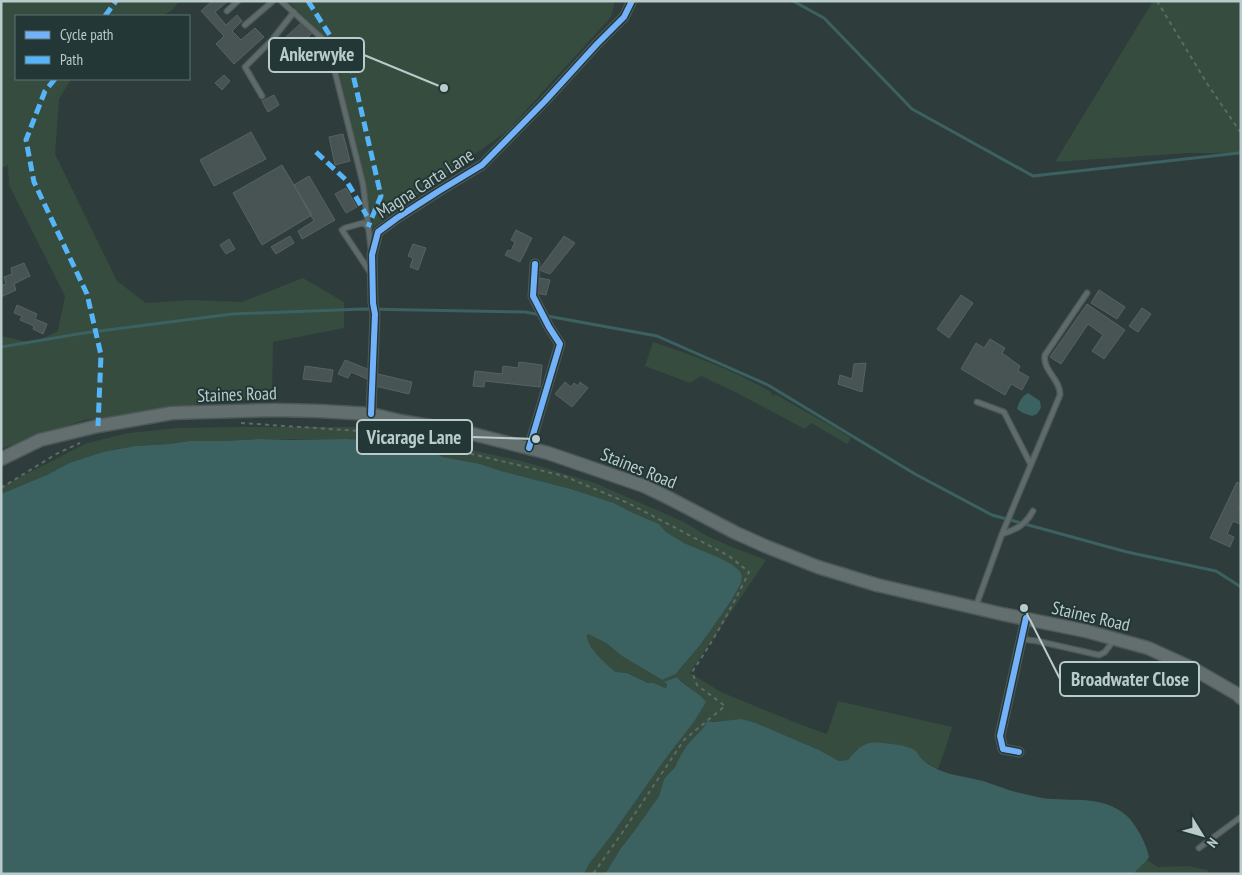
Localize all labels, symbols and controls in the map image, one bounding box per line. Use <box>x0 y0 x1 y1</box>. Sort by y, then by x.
legend <box>15 15 190 80</box>
text: Cycle path <box>60 25 113 44</box>
callout: Ankerwyke <box>269 38 364 72</box>
text: Ankerwyke <box>279 42 354 66</box>
text: Path <box>60 50 83 69</box>
street label: Magna Carta Lane <box>372 143 478 223</box>
street label: Staines Road <box>197 381 277 407</box>
callout: Vicarage Lane <box>357 420 472 454</box>
text: Vicarage Lane <box>366 425 461 449</box>
street label: Staines Road <box>598 442 680 494</box>
street label: Staines Road <box>1050 596 1132 636</box>
callout: Broadwater Close <box>1060 662 1199 696</box>
text: Broadwater Close <box>1071 667 1189 691</box>
north arrow <box>1177 810 1227 860</box>
text: N <box>1203 834 1222 851</box>

